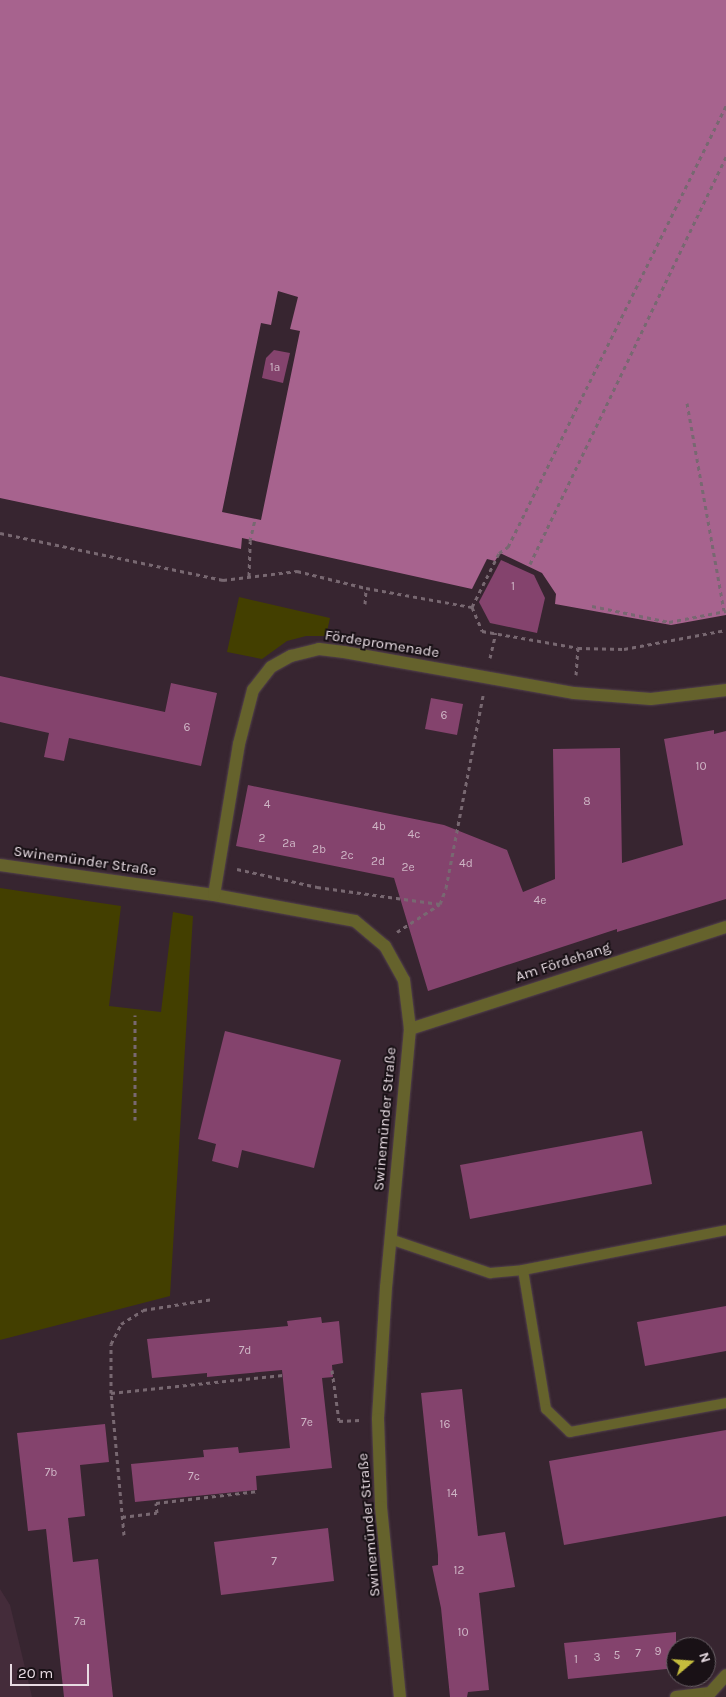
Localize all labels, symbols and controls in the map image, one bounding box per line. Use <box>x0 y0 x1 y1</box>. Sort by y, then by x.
house number: 1a <box>270 361 280 375</box>
house number: 1 <box>511 580 515 594</box>
street label: Fördepromenade <box>323 626 441 662</box>
house number: 6 <box>441 709 447 723</box>
house number: 6 <box>184 721 190 735</box>
house number: 10 <box>695 760 707 774</box>
house number: 8 <box>583 795 591 809</box>
house number: 4 <box>264 798 270 812</box>
house number: 4b <box>372 820 386 834</box>
house number: 4c <box>408 828 420 842</box>
house number: 2 <box>259 832 265 846</box>
house number: 2a <box>282 837 296 851</box>
street label: Swinemünder Straße <box>12 842 158 880</box>
house number: 2b <box>312 843 326 857</box>
house number: 2c <box>340 849 354 863</box>
house number: 2d <box>371 855 385 869</box>
house number: 4d <box>459 857 473 871</box>
house number: 2e <box>401 861 415 875</box>
house number: 4e <box>534 894 546 908</box>
street label: Am Fördehang <box>513 938 613 986</box>
street label: Swinemünder Straße <box>370 1046 400 1192</box>
house number: 7d <box>239 1344 251 1358</box>
house number: 7e <box>301 1416 313 1430</box>
house number: 16 <box>440 1418 450 1432</box>
street label: Swinemünder Straße <box>354 1452 384 1598</box>
house number: 7b <box>45 1466 57 1480</box>
house number: 7c <box>188 1470 200 1484</box>
house number: 14 <box>447 1487 457 1501</box>
house number: 7 <box>271 1555 277 1569</box>
house number: 12 <box>454 1564 464 1578</box>
house number: 7a <box>74 1615 86 1629</box>
house number: 10 <box>457 1626 469 1640</box>
north arrow <box>666 1637 716 1687</box>
house number: 9 <box>655 1645 661 1659</box>
house number: 7 <box>635 1647 641 1661</box>
house number: 5 <box>614 1649 620 1663</box>
text: N <box>695 1650 714 1665</box>
house number: 3 <box>593 1651 601 1665</box>
house number: 1 <box>574 1653 578 1667</box>
scale bar <box>12 1654 91 1686</box>
text: 20 m <box>18 1664 53 1682</box>

